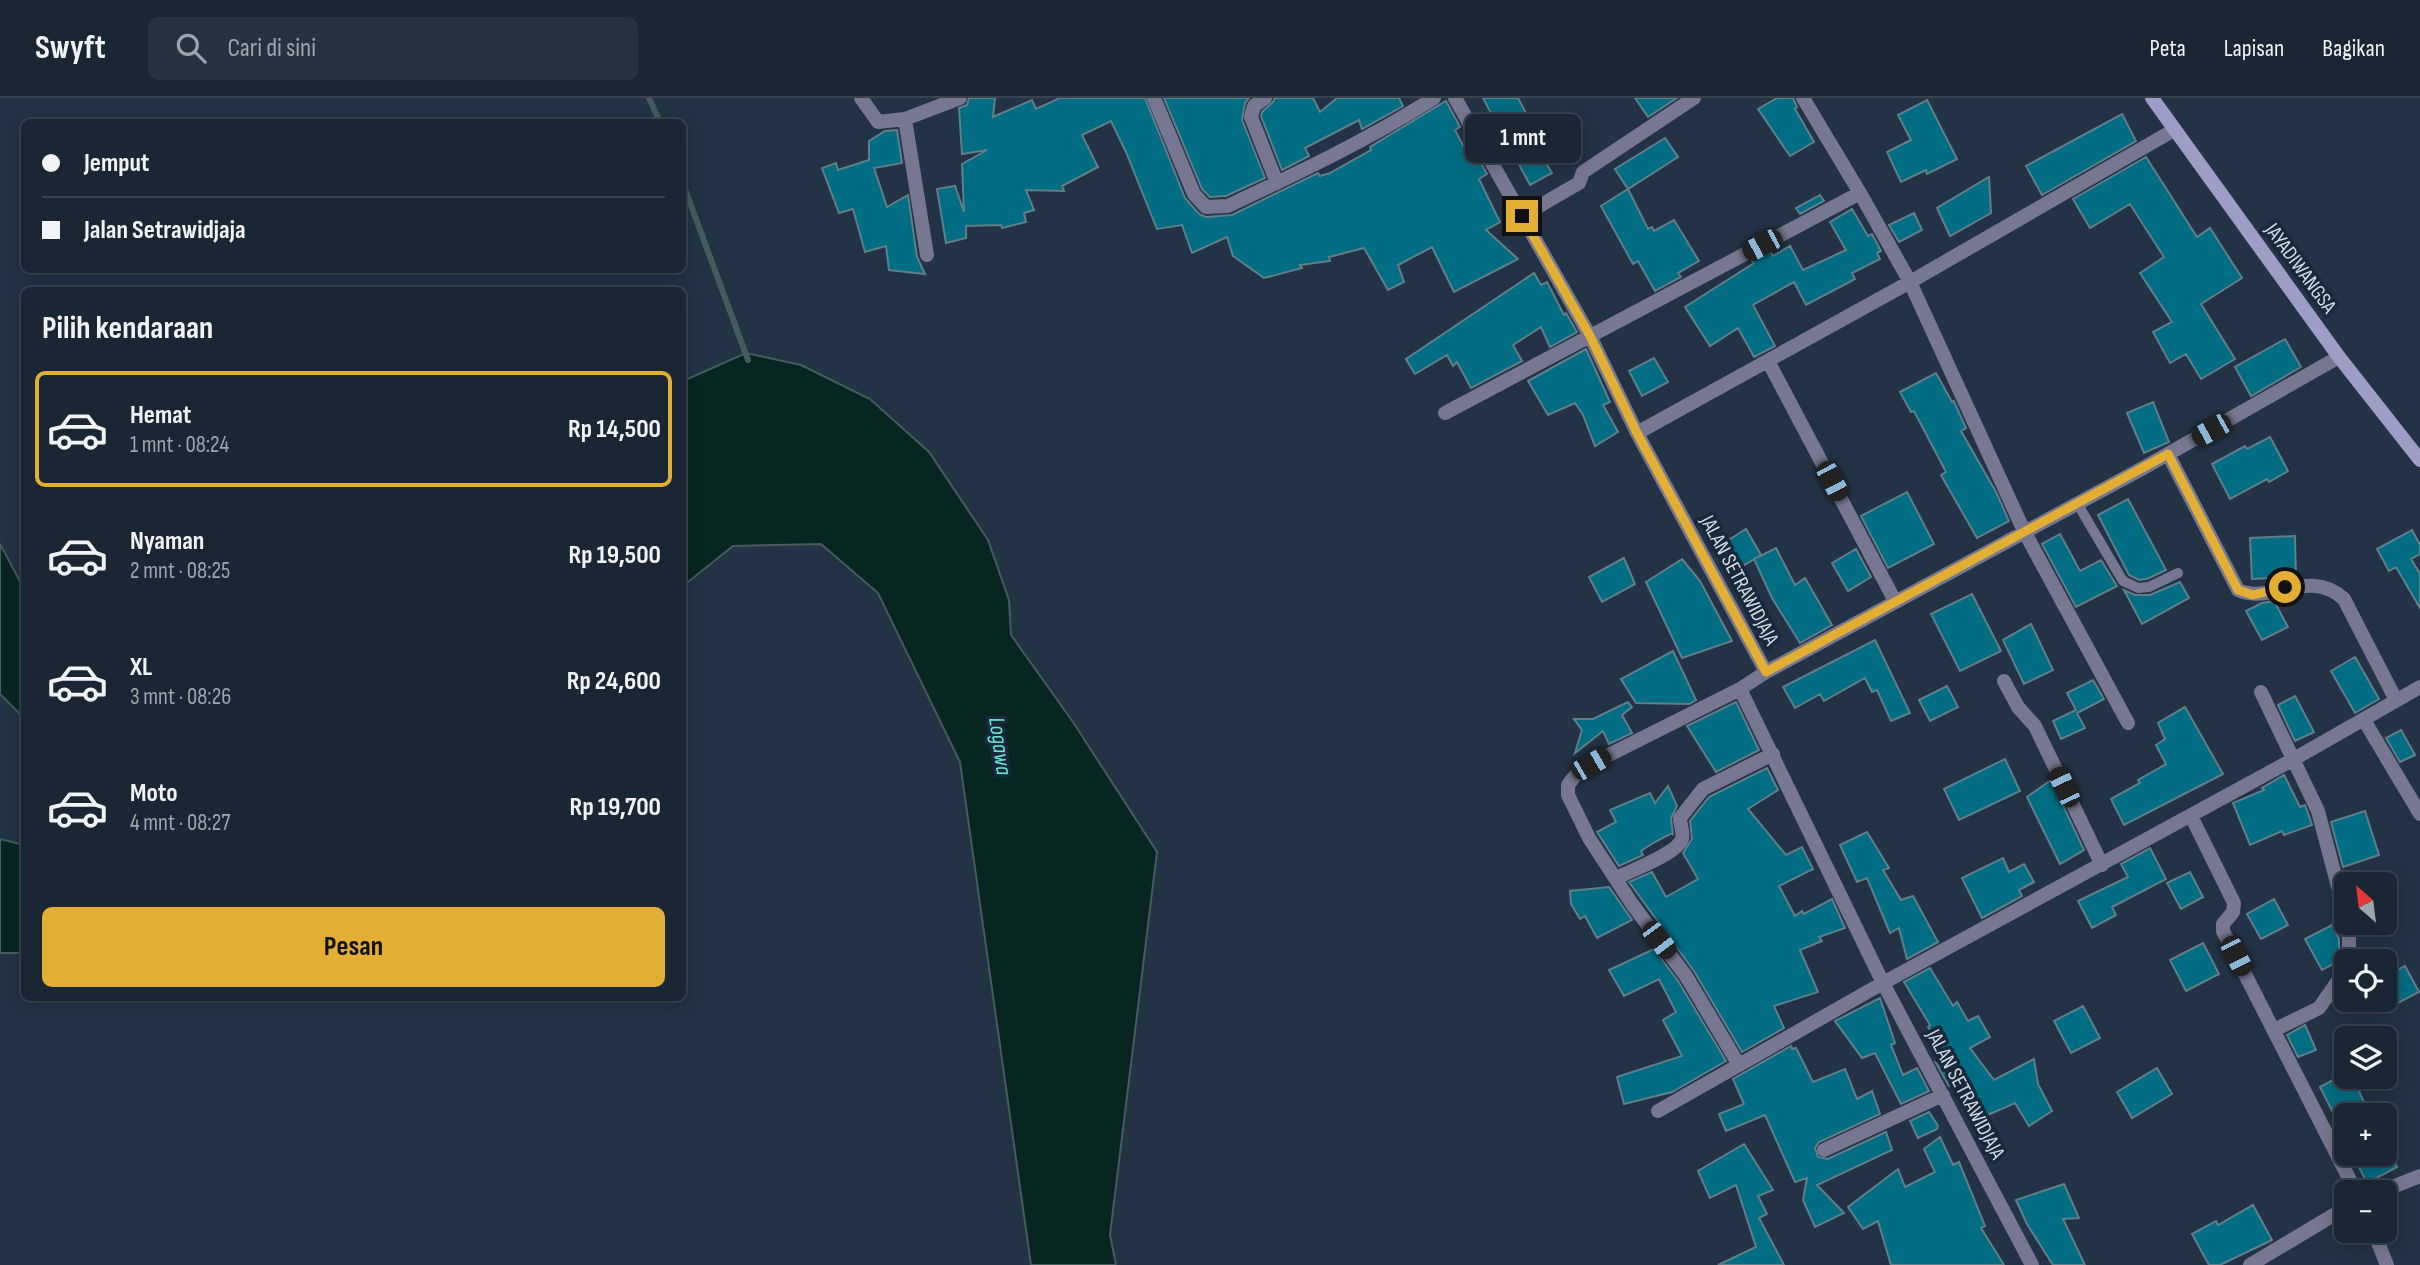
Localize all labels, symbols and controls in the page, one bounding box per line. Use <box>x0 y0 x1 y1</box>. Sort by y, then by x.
search box <box>148 17 638 80</box>
text: Swyft <box>35 28 106 68</box>
icon: search <box>172 29 210 67</box>
text: Cari di sini <box>228 33 316 64</box>
text: Peta <box>2150 34 2186 63</box>
text: Lapisan <box>2224 34 2284 63</box>
text: Bagikan <box>2322 34 2385 63</box>
callout: 1 mnt <box>1464 115 1580 164</box>
text: 1 mnt <box>1500 124 1546 152</box>
text: Jemput <box>84 148 149 179</box>
route end <box>1506 200 1538 232</box>
text: Jalan Setrawidjaja <box>84 215 246 246</box>
street label: JAYADIWANGSA <box>2259 218 2342 319</box>
car <box>1739 226 1786 264</box>
text: Pilih kendaraan <box>42 309 213 348</box>
icon: car <box>46 398 109 461</box>
text: Hemat <box>130 400 191 431</box>
car <box>2188 411 2235 449</box>
text: Rp 14,500 <box>568 414 661 445</box>
text: 1 mnt · 08:24 <box>130 431 229 459</box>
car <box>1813 458 1852 504</box>
street label: JALAN SETRAWIDJAJA <box>1694 510 1785 650</box>
icon: car <box>46 524 109 587</box>
text: Nyaman <box>130 526 204 557</box>
text: Rp 19,500 <box>568 540 661 571</box>
text: 2 mnt · 08:25 <box>130 557 230 585</box>
route start <box>2269 571 2301 603</box>
icon: car <box>46 650 109 713</box>
text: XL <box>130 652 152 683</box>
text: Rp 24,600 <box>567 666 661 697</box>
text: 3 mnt · 08:26 <box>130 683 231 711</box>
water label: Logawa <box>982 715 1018 778</box>
car <box>1568 744 1615 784</box>
car <box>2046 764 2083 810</box>
icon: car <box>46 776 109 839</box>
text: Moto <box>130 778 178 809</box>
text: Rp 19,700 <box>570 792 661 823</box>
text: 4 mnt · 08:27 <box>130 809 230 837</box>
north arrow <box>2334 872 2398 934</box>
map controls <box>2334 872 2397 1243</box>
button: Pesan <box>42 907 665 987</box>
car <box>1638 917 1681 963</box>
car <box>2218 933 2255 979</box>
button: locate <box>2334 949 2397 1012</box>
street label: JALAN SETRAWIDJAJA <box>1920 1024 2011 1164</box>
button: layers <box>2334 1026 2397 1089</box>
button: + <box>2334 1103 2397 1166</box>
button: − <box>2334 1180 2397 1243</box>

